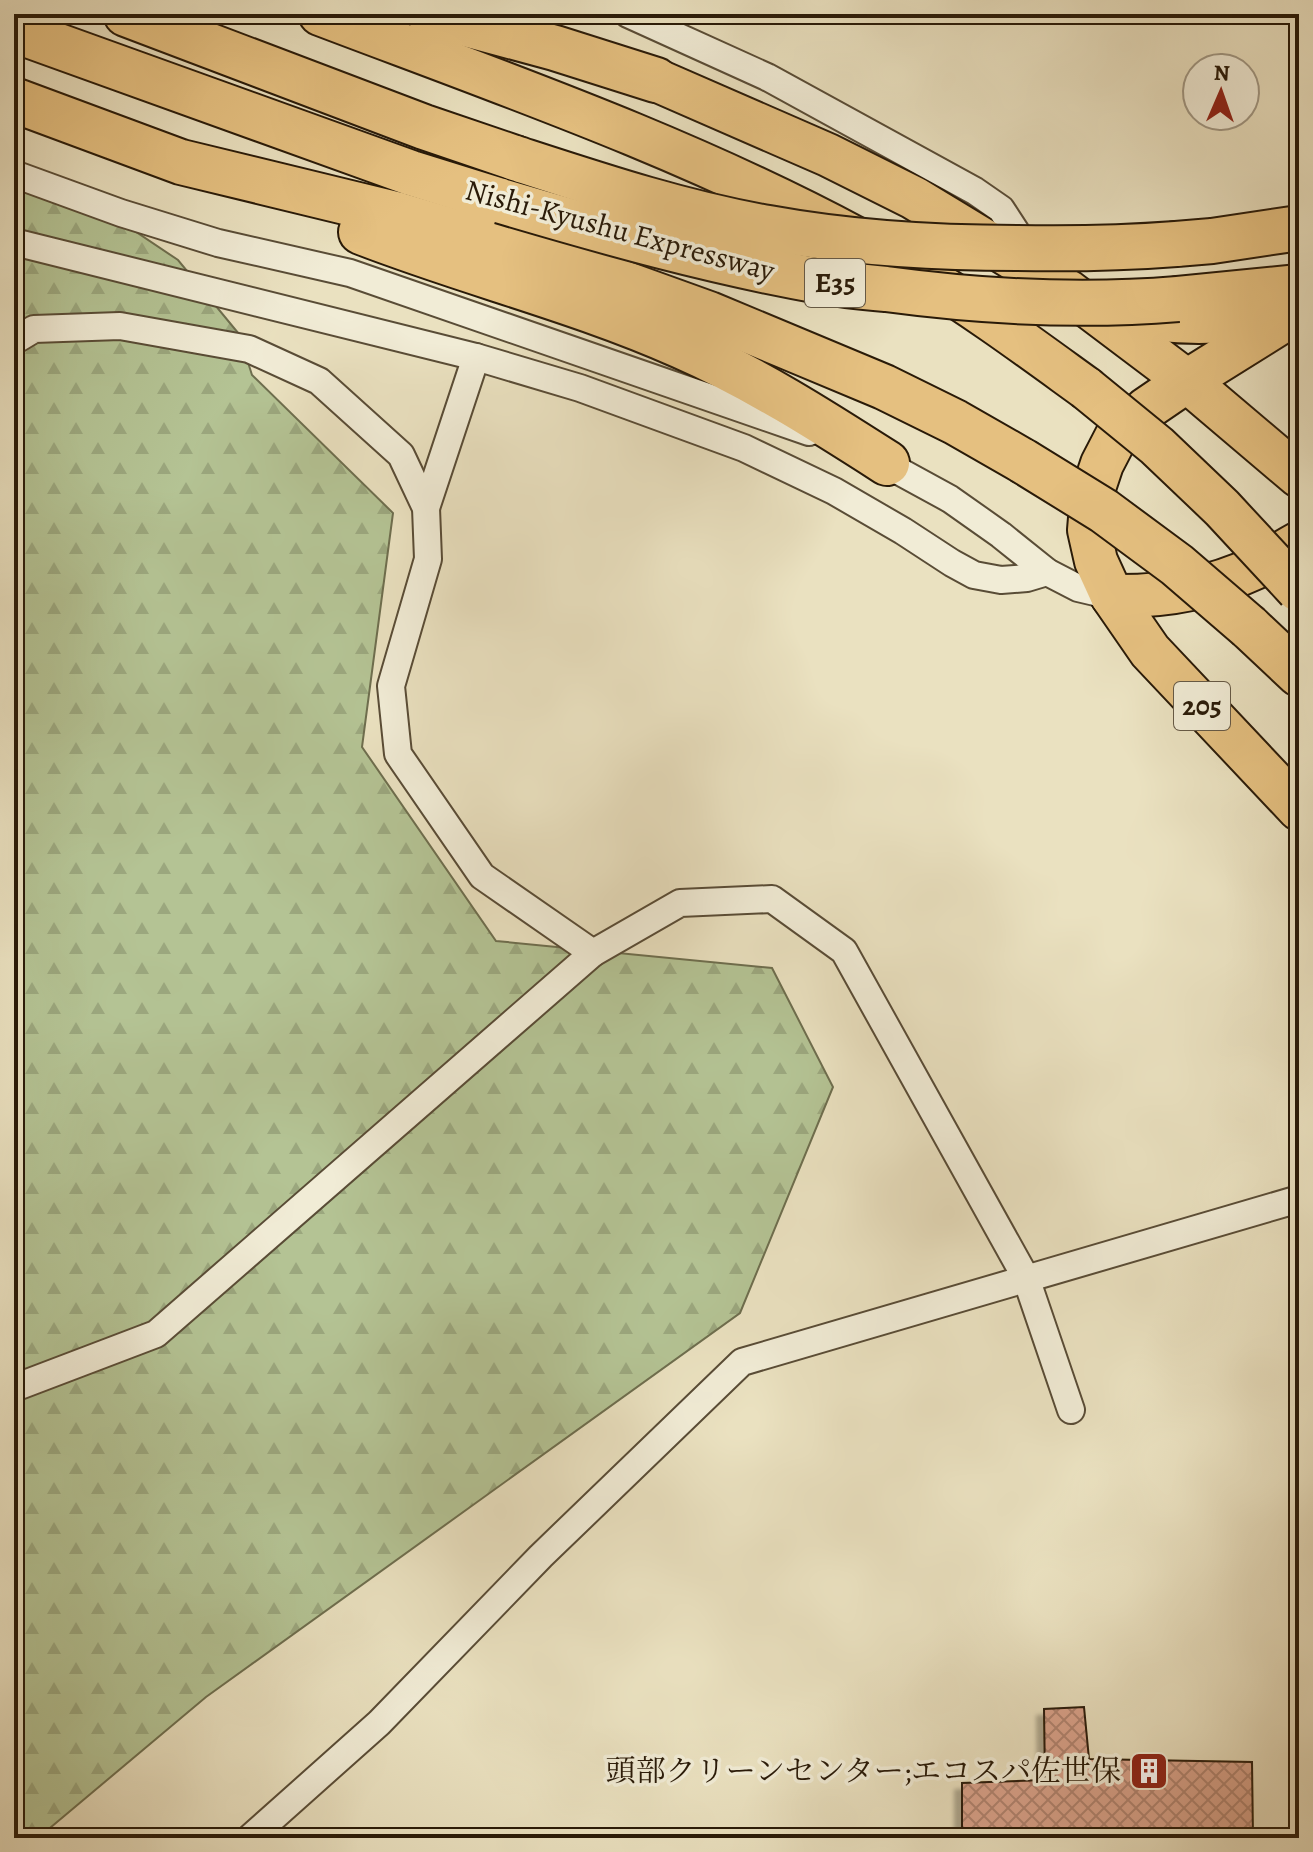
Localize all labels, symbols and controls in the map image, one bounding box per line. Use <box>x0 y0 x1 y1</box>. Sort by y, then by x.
north arrow <box>1181 52 1261 132</box>
text: N <box>1213 58 1230 88</box>
street label: Nishi-Kyushu Expressway <box>461 169 780 291</box>
road number: E35 <box>805 259 865 307</box>
road number: 205 <box>1174 682 1230 730</box>
building icon: 頭部クリーンセンター;エコスパ佐世保 <box>1128 1750 1170 1792</box>
place label: 頭部クリーンセンター;エコスパ佐世保 <box>606 1751 1121 1791</box>

